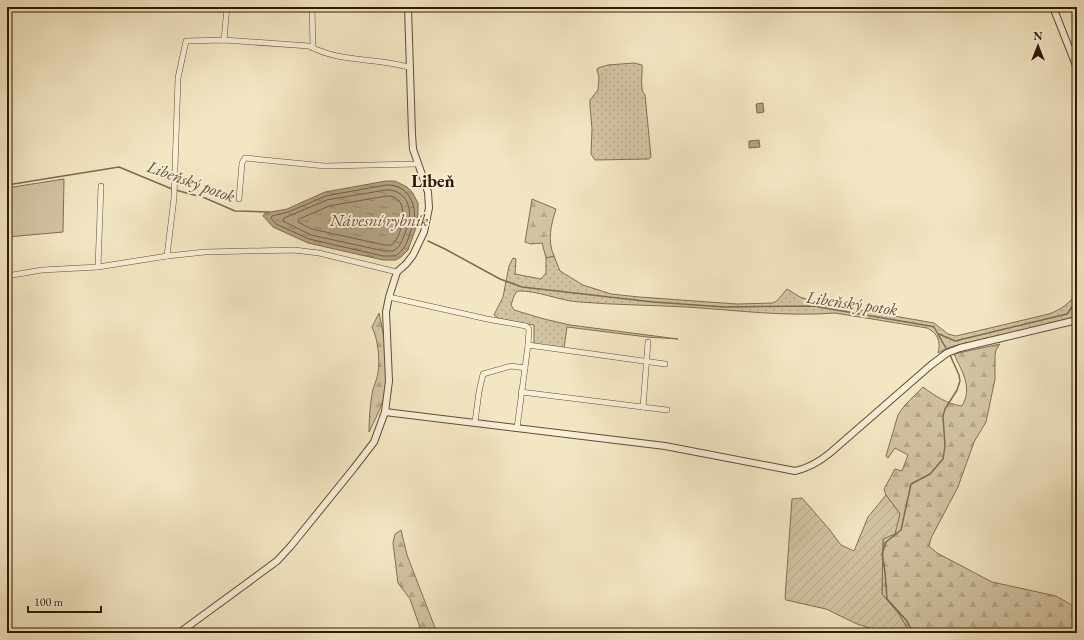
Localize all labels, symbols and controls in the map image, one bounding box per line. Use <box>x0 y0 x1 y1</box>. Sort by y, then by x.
north arrow <box>1018 26 1058 66</box>
text: N <box>1034 29 1043 43</box>
water label: Libeňský potok <box>143 155 238 207</box>
district label: Libeň <box>411 169 455 192</box>
water label: Návesní rybník <box>329 209 429 231</box>
water label: Libeňský potok <box>804 286 899 320</box>
scale bar <box>28 588 101 614</box>
text: 100 m <box>34 594 64 610</box>

